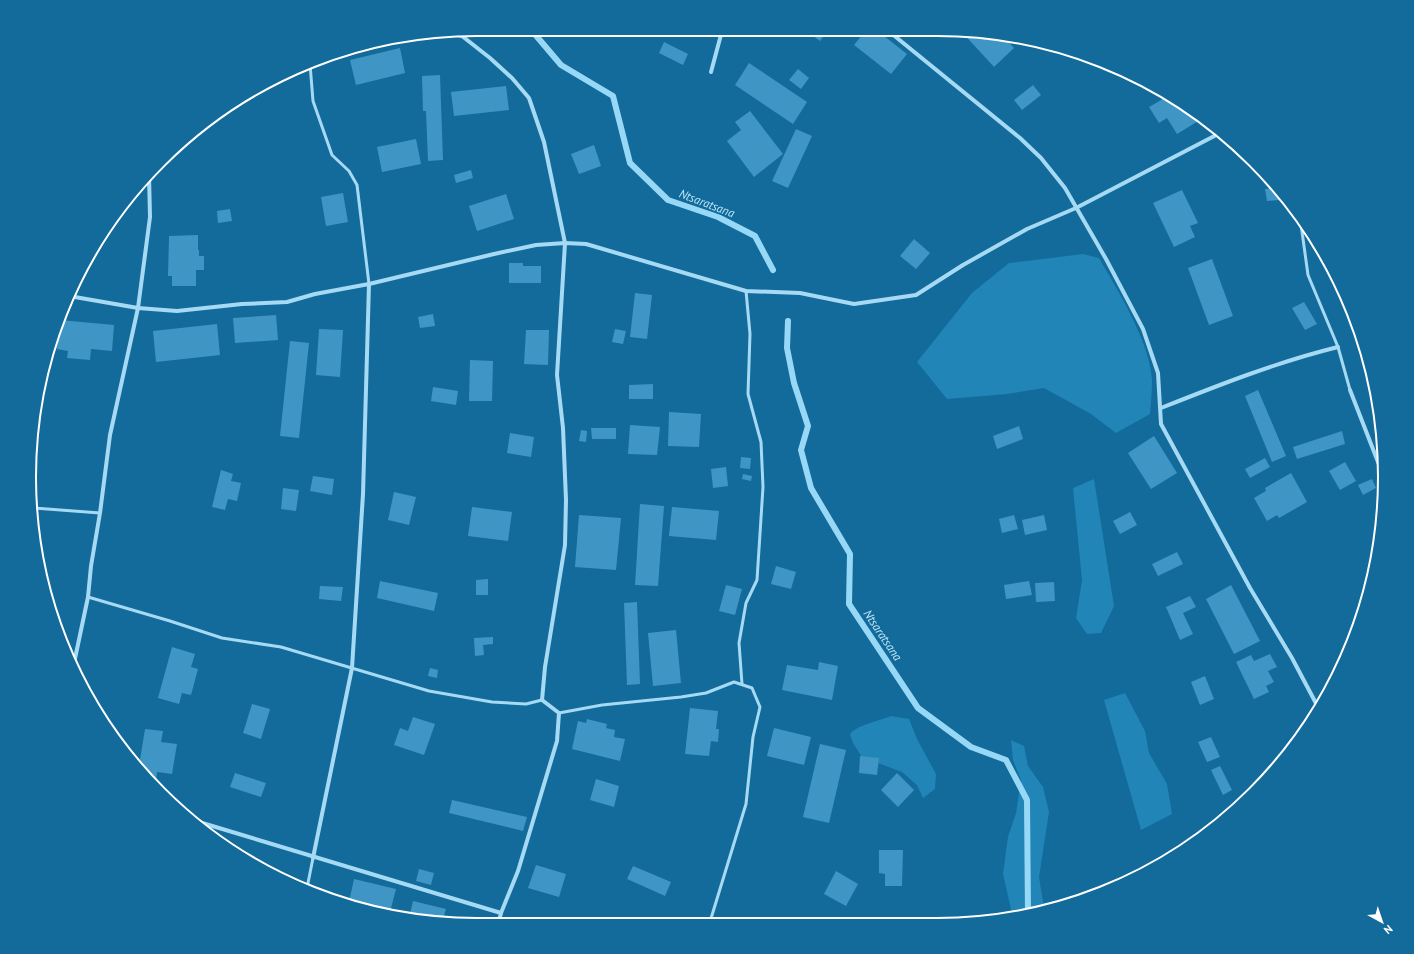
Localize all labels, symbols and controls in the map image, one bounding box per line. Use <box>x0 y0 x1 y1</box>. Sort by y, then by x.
water label: Ntsaratsana <box>677 186 737 221</box>
water label: Ntsaratsana <box>860 607 906 663</box>
north arrow <box>1362 902 1402 942</box>
text: N <box>1381 922 1396 937</box>

